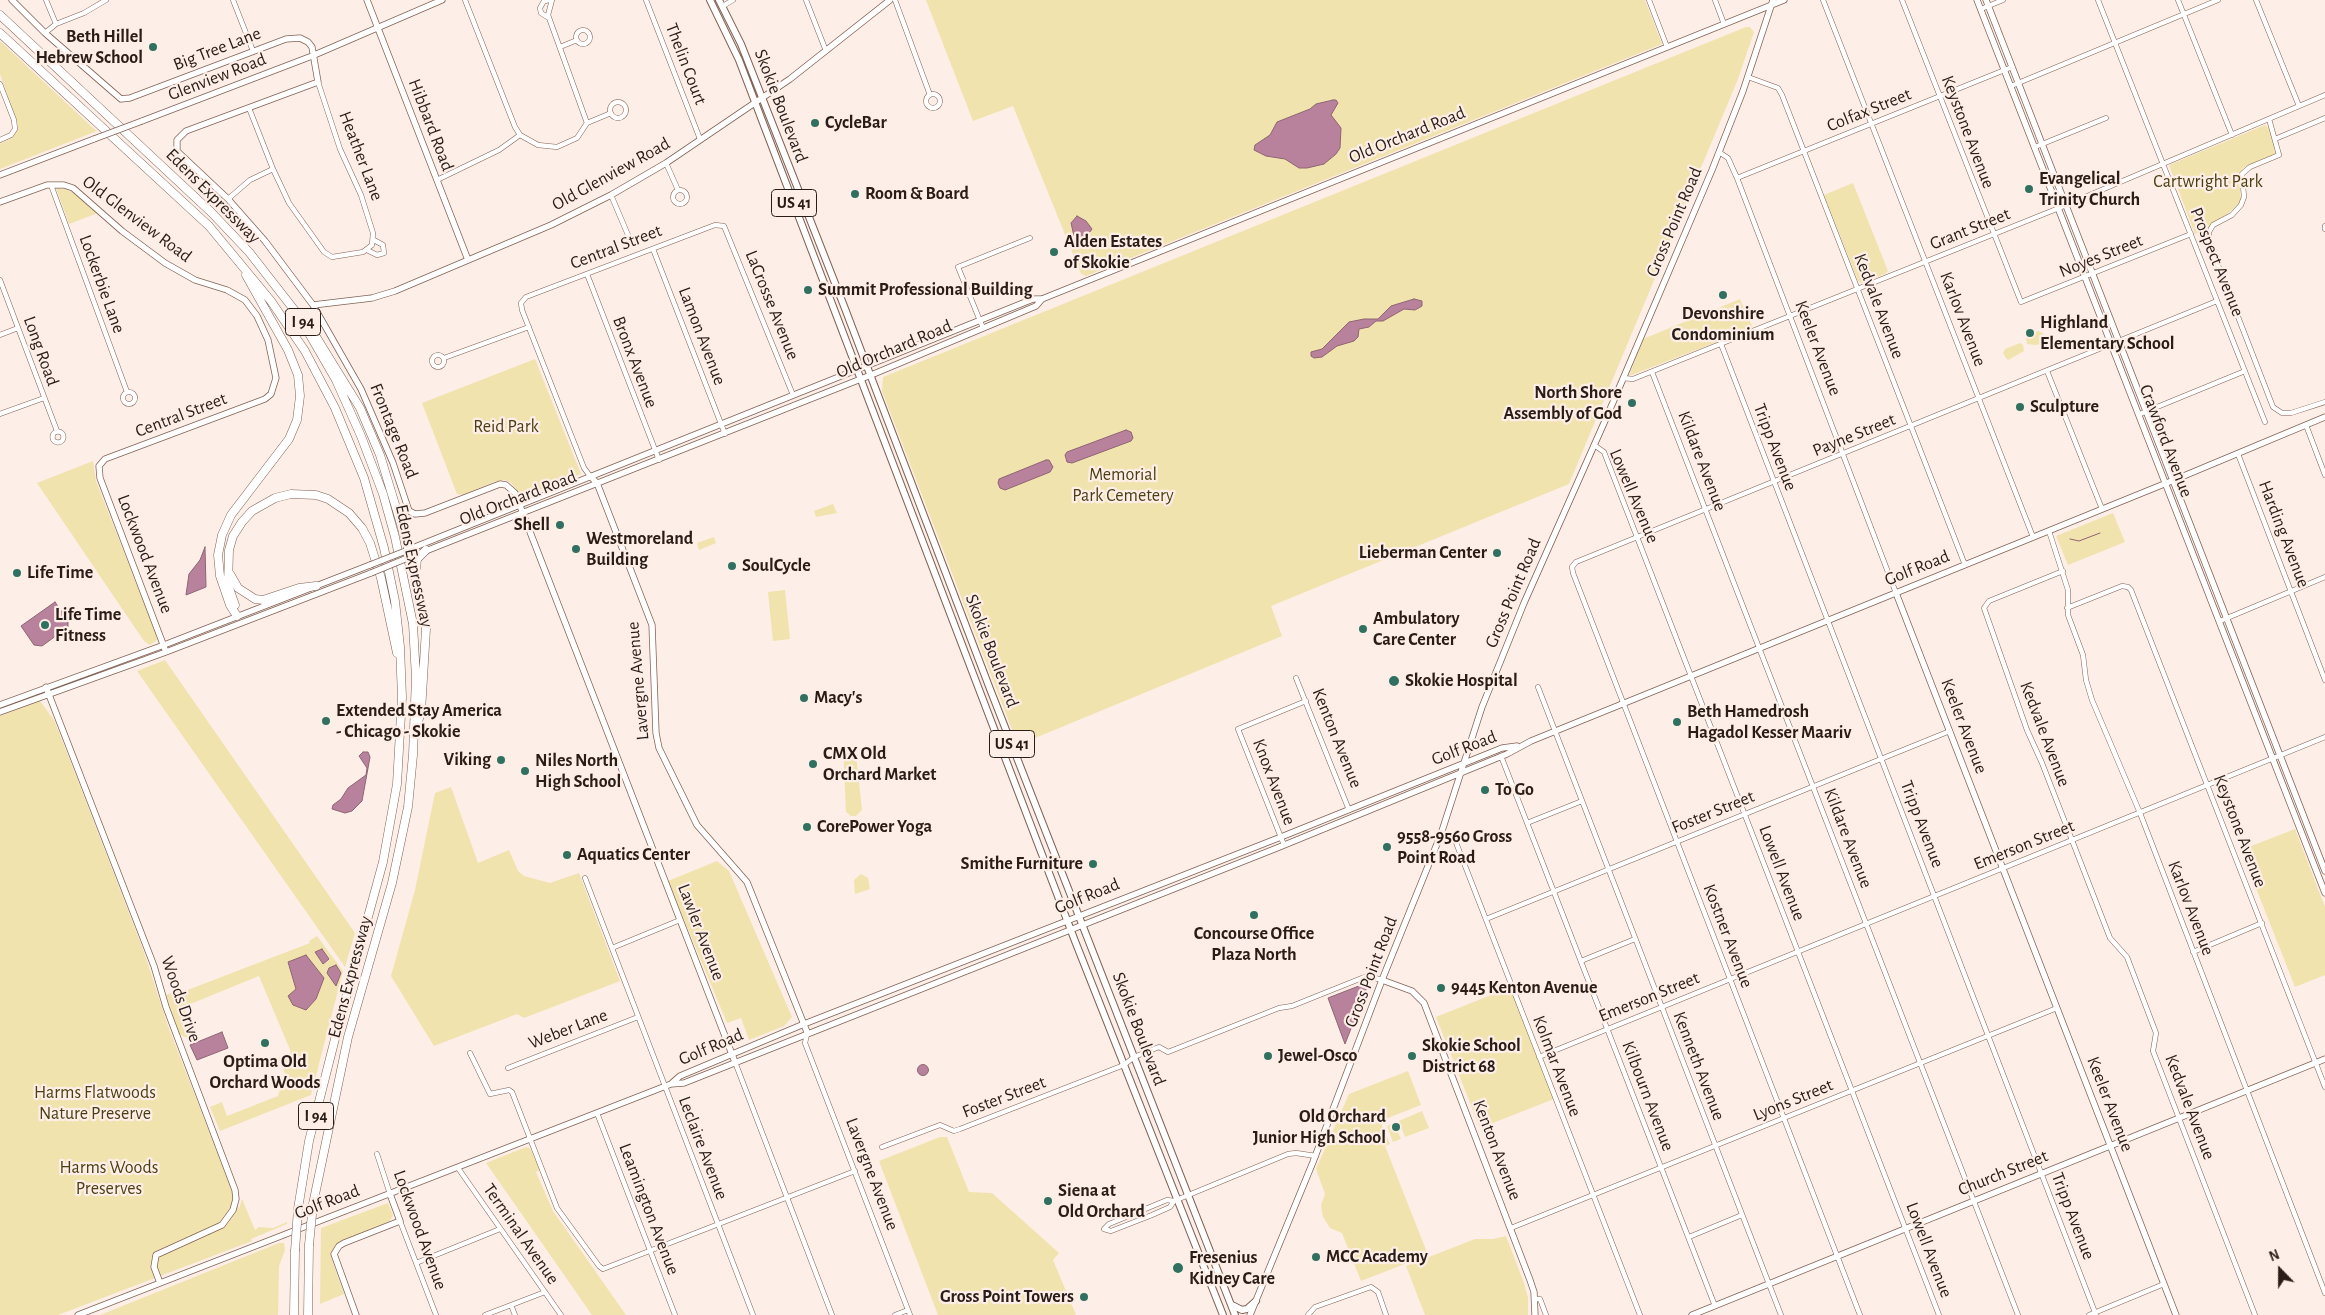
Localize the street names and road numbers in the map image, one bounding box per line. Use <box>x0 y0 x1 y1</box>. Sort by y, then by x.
street label: Thelin Court <box>661 20 711 108</box>
street label: Big Tree Lane <box>170 22 264 76</box>
street label: Skokie Boulevard <box>749 46 813 166</box>
street label: Glenview Road <box>165 48 269 106</box>
street label: Keystone Avenue <box>1937 72 1999 192</box>
street label: Hibbard Road <box>404 76 458 174</box>
street label: Colfax Street <box>1824 83 1914 137</box>
street label: Old Orchard Road <box>1346 102 1468 168</box>
street label: Heather Lane <box>334 108 388 204</box>
street label: Old Glenview Road <box>548 133 674 215</box>
street label: Edens Expressway <box>161 144 265 248</box>
street label: Gross Point Road <box>1641 164 1707 280</box>
street label: Old Glenview Road <box>78 171 196 267</box>
road number: US 41 <box>772 190 816 217</box>
street label: Grant Street <box>1927 203 2013 255</box>
street label: Prospect Avenue <box>2185 204 2249 320</box>
street label: Central Street <box>567 220 665 274</box>
street label: Noyes Street <box>2056 229 2146 283</box>
street label: Lockerbie Lane <box>74 232 130 336</box>
street label: LaCrosse Avenue <box>740 247 804 363</box>
street label: Kedvale Avenue <box>1849 250 1909 362</box>
street label: Karlov Avenue <box>1935 269 1991 369</box>
street label: Lamon Avenue <box>673 284 731 388</box>
street label: Keeler Avenue <box>1790 297 1846 399</box>
road number: I 94 <box>286 308 320 336</box>
street label: Long Road <box>18 313 64 389</box>
street label: Bronx Avenue <box>608 313 662 411</box>
street label: Old Orchard Road <box>833 315 955 383</box>
street label: Frontage Road <box>365 380 423 482</box>
street label: Crawford Avenue <box>2135 381 2197 501</box>
street label: Central Street <box>132 388 230 442</box>
street label: Tripp Avenue <box>1749 400 1801 494</box>
street label: Kildare Avenue <box>1673 408 1731 514</box>
street label: Payne Street <box>1809 409 1899 461</box>
street label: Lowell Avenue <box>1604 446 1664 546</box>
street label: Old Orchard Road <box>456 466 580 530</box>
street label: Harding Avenue <box>2254 477 2314 591</box>
street label: Lockwood Avenue <box>112 492 178 616</box>
street label: Edens Expressway <box>390 502 438 630</box>
street label: Gross Point Road <box>1480 535 1546 651</box>
street label: Golf Road <box>1881 545 1953 591</box>
street label: Skokie Boulevard <box>960 591 1024 711</box>
street label: Lavergne Avenue <box>622 621 654 741</box>
street label: Keeler Avenue <box>1936 675 1992 777</box>
street label: Kedvale Avenue <box>2015 678 2075 790</box>
street label: Kenton Avenue <box>1307 685 1367 791</box>
street label: Golf Road <box>1428 726 1500 770</box>
road number: US 41 <box>990 731 1034 758</box>
street label: Knox Avenue <box>1248 736 1300 828</box>
street label: Keystone Avenue <box>2209 771 2271 891</box>
street label: Tripp Avenue <box>1896 777 1948 871</box>
street label: Kildare Avenue <box>1819 785 1877 891</box>
street label: Foster Street <box>1668 786 1758 838</box>
street label: Emerson Street <box>1970 815 2078 875</box>
street label: Lowell Avenue <box>1754 822 1810 924</box>
street label: Karlov Avenue <box>2163 858 2219 958</box>
street label: Golf Road <box>1051 873 1123 919</box>
street label: Lawler Avenue <box>673 881 729 983</box>
street label: Kostner Avenue <box>1698 881 1758 991</box>
street label: Edens Expressway <box>323 914 377 1040</box>
street label: Gross Point Road <box>1340 914 1402 1030</box>
street label: Woods Drive <box>156 953 206 1045</box>
street label: Emerson Street <box>1595 967 1703 1027</box>
street label: Skokie Boulevard <box>1107 969 1171 1089</box>
street label: Weber Lane <box>525 1004 611 1054</box>
street label: Kenneth Avenue <box>1668 1008 1730 1124</box>
street label: Kolmar Avenue <box>1528 1012 1586 1120</box>
street label: Golf Road <box>676 1024 746 1070</box>
street label: Kilbourn Avenue <box>1617 1038 1679 1154</box>
street label: Kedvale Avenue <box>2160 1051 2220 1163</box>
street label: Keeler Avenue <box>2082 1053 2138 1155</box>
street label: Foster Street <box>959 1071 1049 1123</box>
street label: Lyons Street <box>1750 1074 1836 1126</box>
street label: Leclaire Avenue <box>673 1093 733 1203</box>
street label: Kenton Avenue <box>1468 1097 1526 1203</box>
road number: I 94 <box>298 1102 334 1130</box>
street label: Lavergne Avenue <box>841 1115 903 1233</box>
street label: Leamington Avenue <box>614 1140 684 1278</box>
street label: Church Street <box>1955 1145 2051 1201</box>
street label: Lockwood Avenue <box>388 1167 452 1293</box>
street label: Tripp Avenue <box>2047 1169 2099 1263</box>
street label: Terminal Avenue <box>478 1179 564 1289</box>
street label: Golf Road <box>291 1180 363 1224</box>
street label: Lowell Avenue <box>1901 1199 1957 1301</box>

